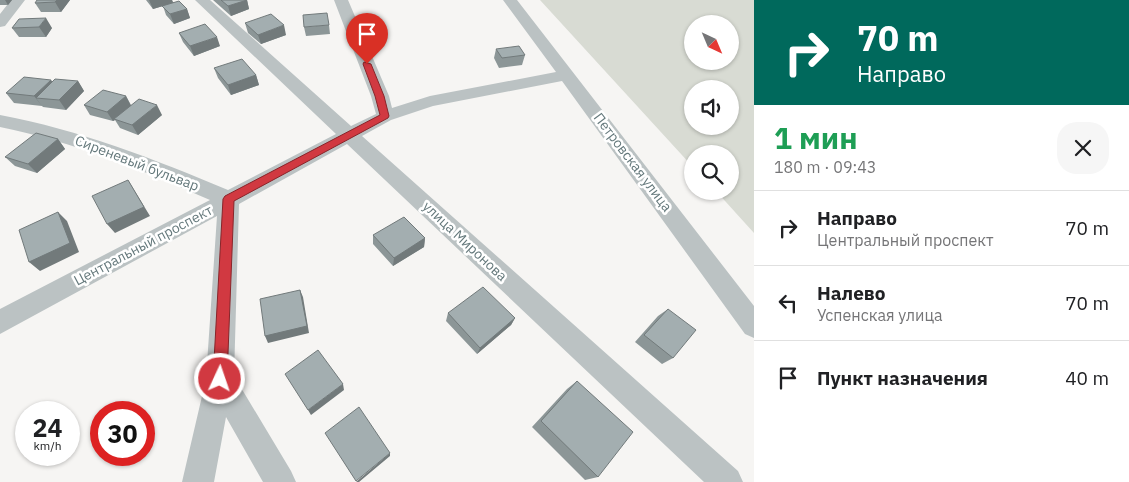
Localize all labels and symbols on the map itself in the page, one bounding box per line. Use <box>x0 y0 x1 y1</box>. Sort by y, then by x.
pin <box>346 13 388 64</box>
north arrow <box>684 15 739 70</box>
street label: Петровская улица <box>590 109 676 215</box>
street label: Сиреневый бульвар <box>73 131 201 195</box>
street label: улица Миронова <box>419 197 511 285</box>
street label: Центральный проспект <box>71 201 216 289</box>
position arrow <box>193 352 245 404</box>
speed limit sign: 30 <box>90 401 155 466</box>

